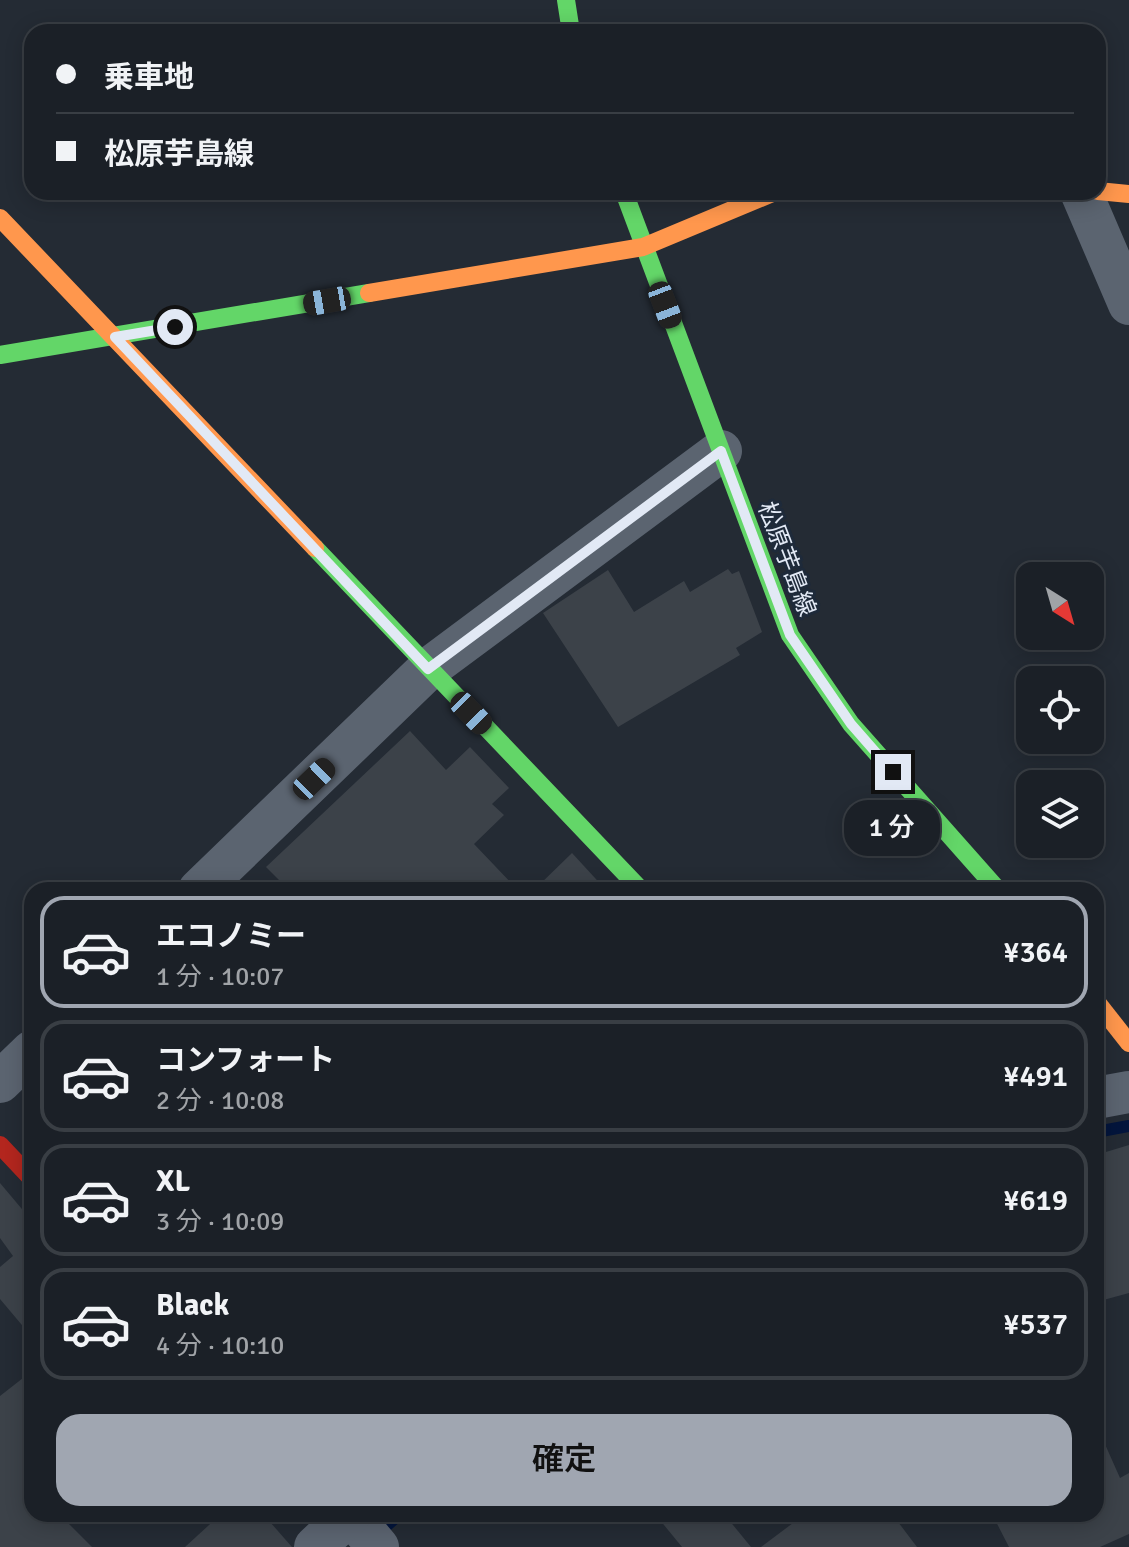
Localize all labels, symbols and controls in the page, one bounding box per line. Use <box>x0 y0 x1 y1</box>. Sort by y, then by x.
text: 乗車地 <box>104 59 194 96</box>
text: 松原芋島線 <box>104 136 254 173</box>
car <box>645 278 685 332</box>
car <box>301 285 353 317</box>
route start <box>157 309 193 345</box>
street label: 松原芋島線 <box>751 498 823 620</box>
north arrow <box>1016 562 1104 650</box>
map controls <box>1016 562 1104 858</box>
button: locate <box>1016 666 1104 754</box>
car <box>446 687 496 739</box>
car <box>288 754 340 804</box>
route end <box>875 754 911 790</box>
button: layers <box>1016 770 1104 858</box>
callout: 1 分 <box>845 800 941 856</box>
text: 1 分 <box>869 812 915 844</box>
icon: car <box>60 916 132 988</box>
text: エコノミー <box>156 918 306 955</box>
text: ¥364 <box>1003 934 1068 971</box>
text: 1 分 · 10:07 <box>156 961 284 993</box>
icon: car <box>60 1040 132 1112</box>
text: コンフォート <box>156 1042 335 1079</box>
text: ¥491 <box>1003 1058 1068 1095</box>
text: 2 分 · 10:08 <box>156 1085 284 1117</box>
text: XL <box>156 1163 190 1200</box>
icon: car <box>60 1164 132 1236</box>
text: ¥619 <box>1003 1182 1068 1219</box>
text: 3 分 · 10:09 <box>156 1206 284 1238</box>
text: Black <box>156 1287 229 1324</box>
icon: car <box>60 1288 132 1360</box>
text: ¥537 <box>1003 1306 1068 1343</box>
text: 4 分 · 10:10 <box>156 1330 284 1362</box>
button: 確定 <box>56 1414 1072 1506</box>

